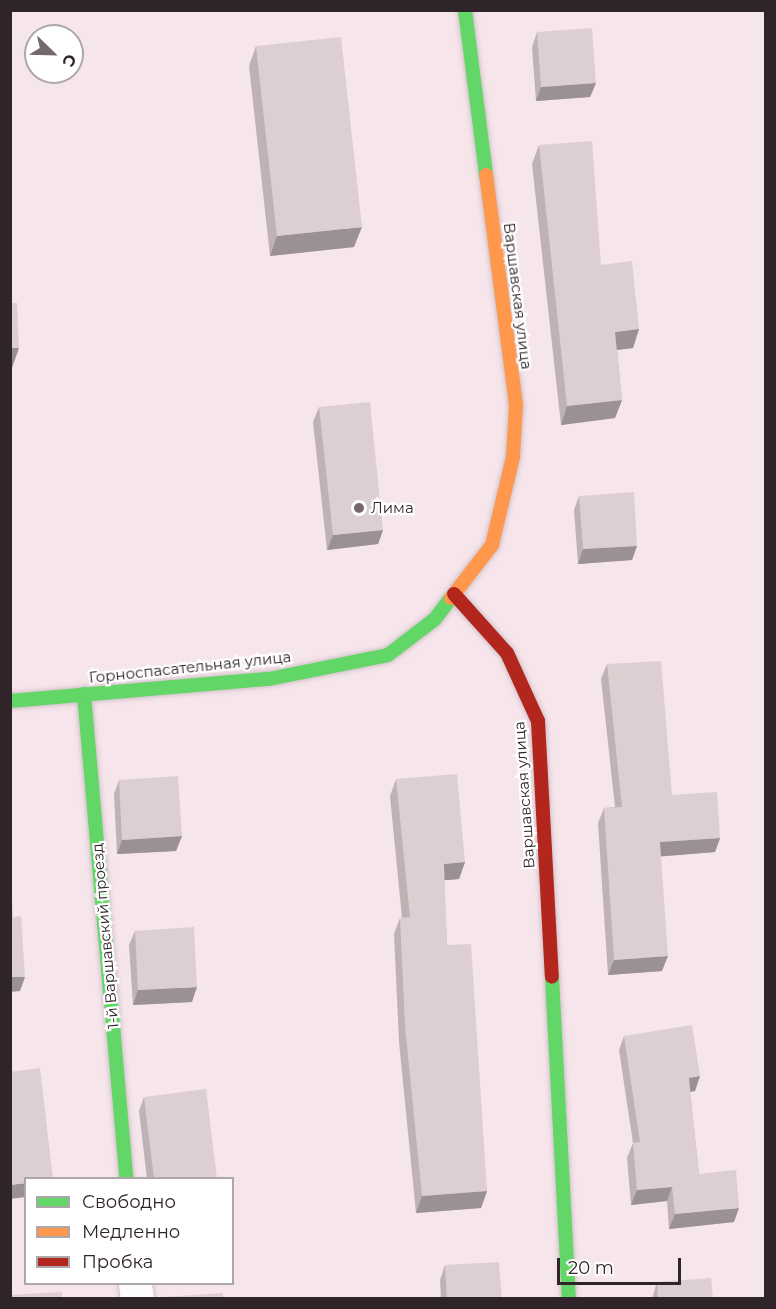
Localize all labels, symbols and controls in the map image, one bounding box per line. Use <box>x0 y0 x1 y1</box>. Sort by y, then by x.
north arrow <box>24 24 84 84</box>
text: С <box>58 51 80 70</box>
street label: Варшавская улица <box>500 222 536 370</box>
place label: Лима <box>371 499 414 517</box>
marker: Лима <box>352 501 366 515</box>
street label: Горноспасательная улица <box>88 647 292 687</box>
street label: Варшавская улица <box>510 721 538 869</box>
street label: 1-й Варшавский проезд <box>88 842 122 1030</box>
legend <box>24 1177 234 1285</box>
text: Свободно <box>82 1191 176 1213</box>
text: Медленно <box>82 1221 180 1243</box>
scale bar <box>560 1246 684 1284</box>
text: Пробка <box>82 1251 153 1273</box>
text: 20 m <box>568 1257 614 1279</box>

